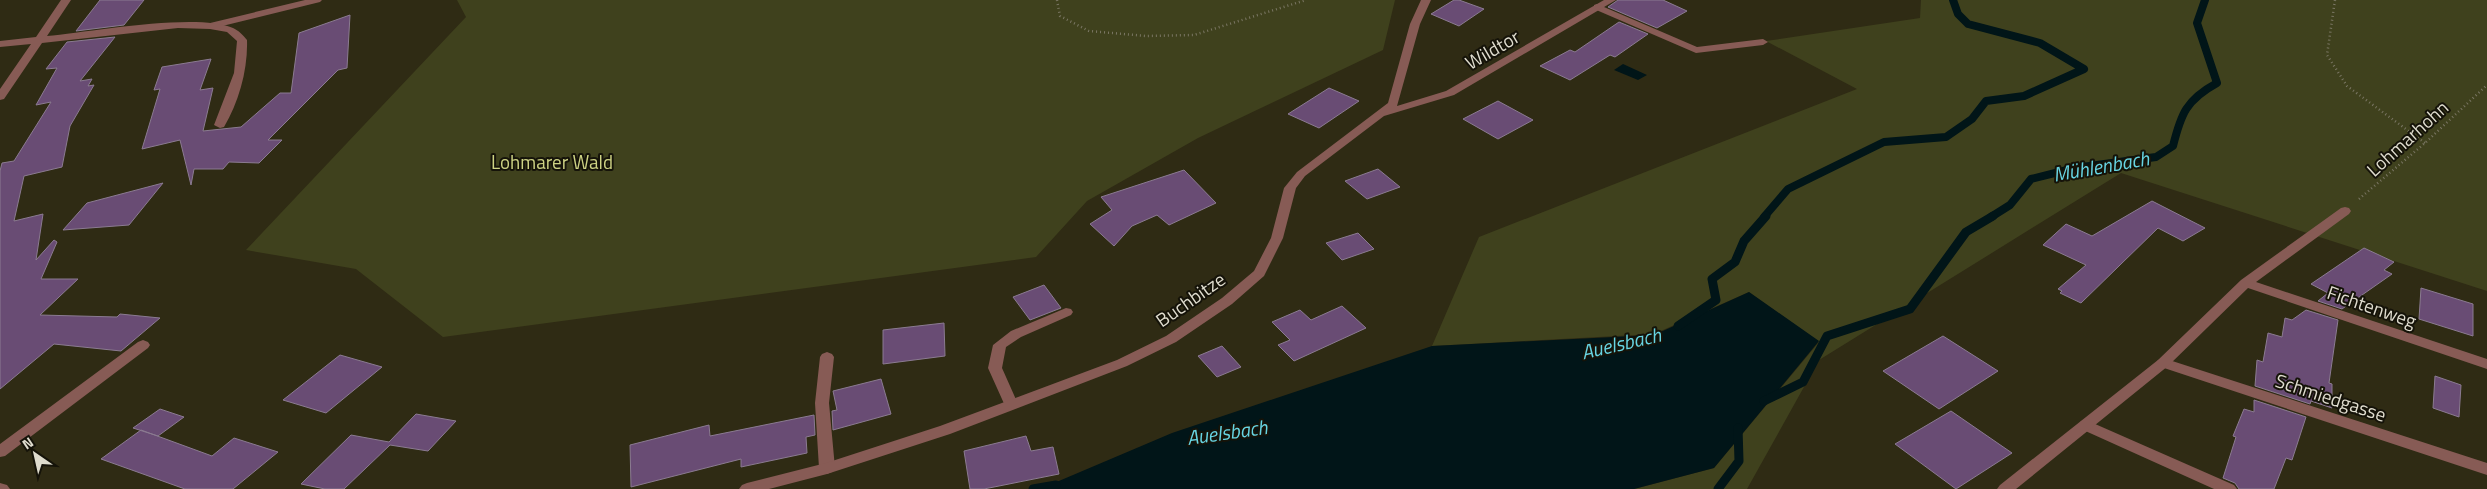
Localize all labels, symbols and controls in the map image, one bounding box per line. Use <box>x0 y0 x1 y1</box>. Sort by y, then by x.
street label: Wildtor <box>1459 22 1525 76</box>
street label: Lohmarhohn <box>2359 93 2455 183</box>
water label: Mühlenbach <box>2050 142 2153 190</box>
park label: Lohmarer Wald <box>491 147 613 176</box>
street label: Buchbitze <box>1149 264 1231 334</box>
street label: Fichtenweg <box>2323 277 2421 335</box>
water label: Auelsbach <box>1578 319 1665 367</box>
street label: Schmiedgasse <box>2272 365 2390 429</box>
water label: Auelsbach <box>1185 411 1270 453</box>
north arrow <box>10 429 60 479</box>
text: N <box>18 431 37 454</box>

